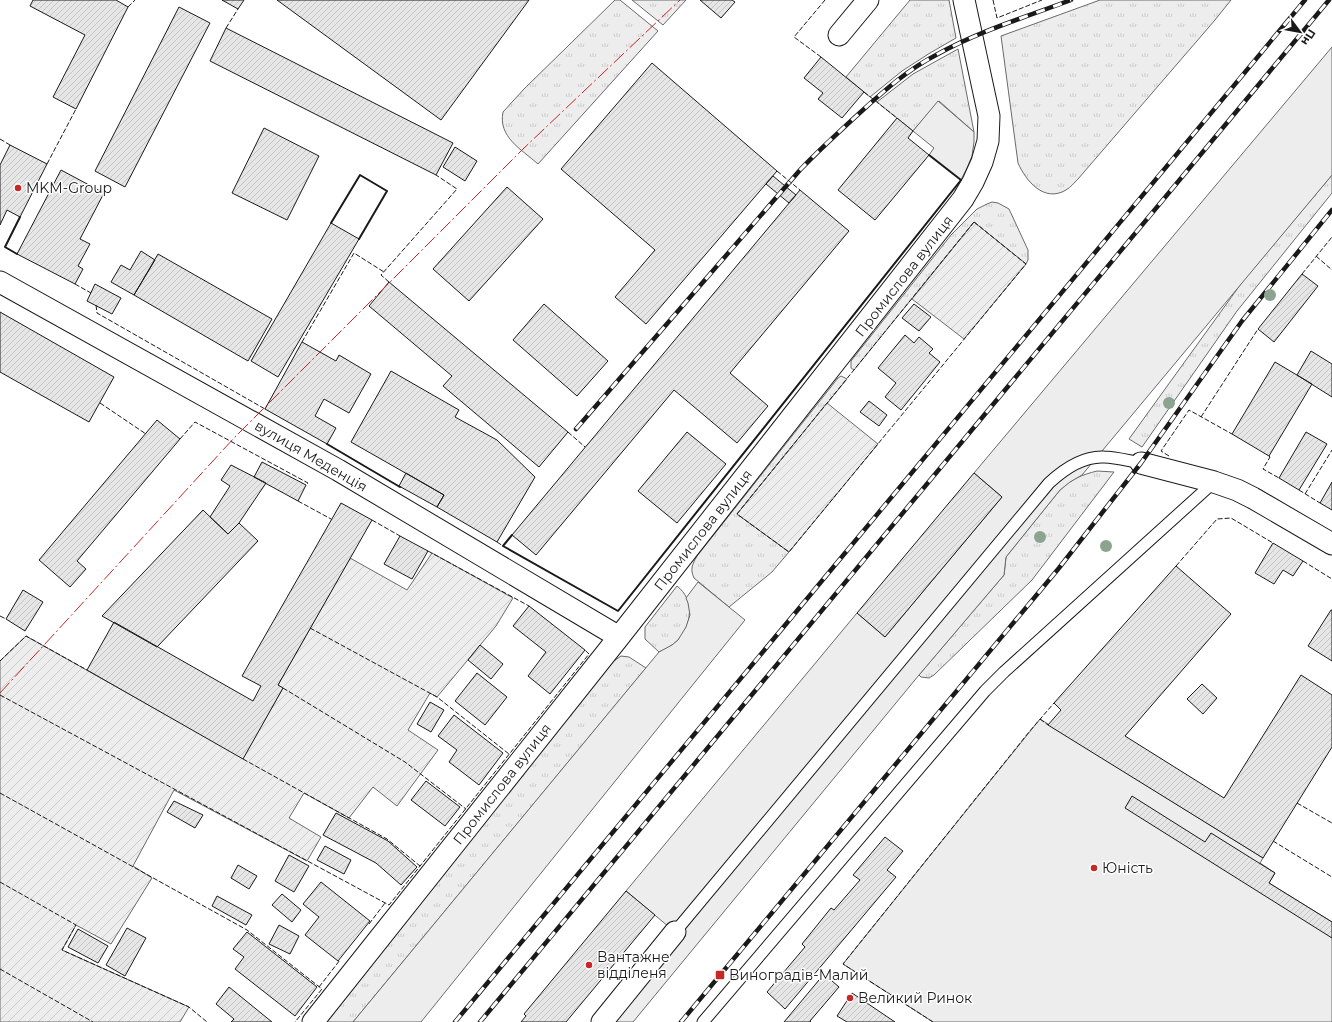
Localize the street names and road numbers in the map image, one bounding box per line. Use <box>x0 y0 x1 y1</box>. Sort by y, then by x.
street label: Промислова вулиця <box>851 212 957 340</box>
street label: вулиця Меденція <box>251 416 371 496</box>
street label: Промислова вулиця <box>650 466 756 594</box>
street label: Промислова вулиця <box>449 720 555 848</box>

